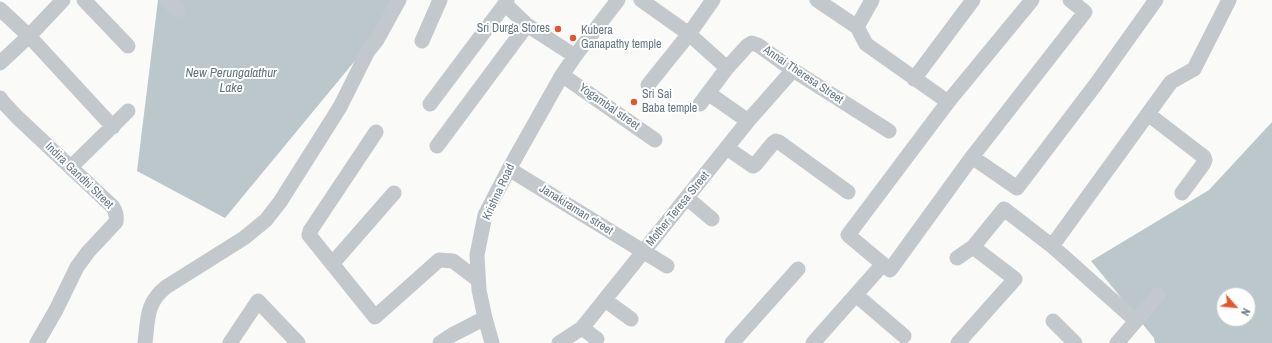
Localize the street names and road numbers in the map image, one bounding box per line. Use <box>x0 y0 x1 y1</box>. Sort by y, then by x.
street label: Annai Theresa Street <box>760 43 846 107</box>
street label: Yogambal street <box>576 81 642 133</box>
street label: Indira Gandhi Street <box>42 140 116 212</box>
street label: Krishna Road <box>480 162 518 222</box>
street label: Mother Teresa Street <box>643 169 713 249</box>
street label: Janakiraman street <box>536 182 616 238</box>

